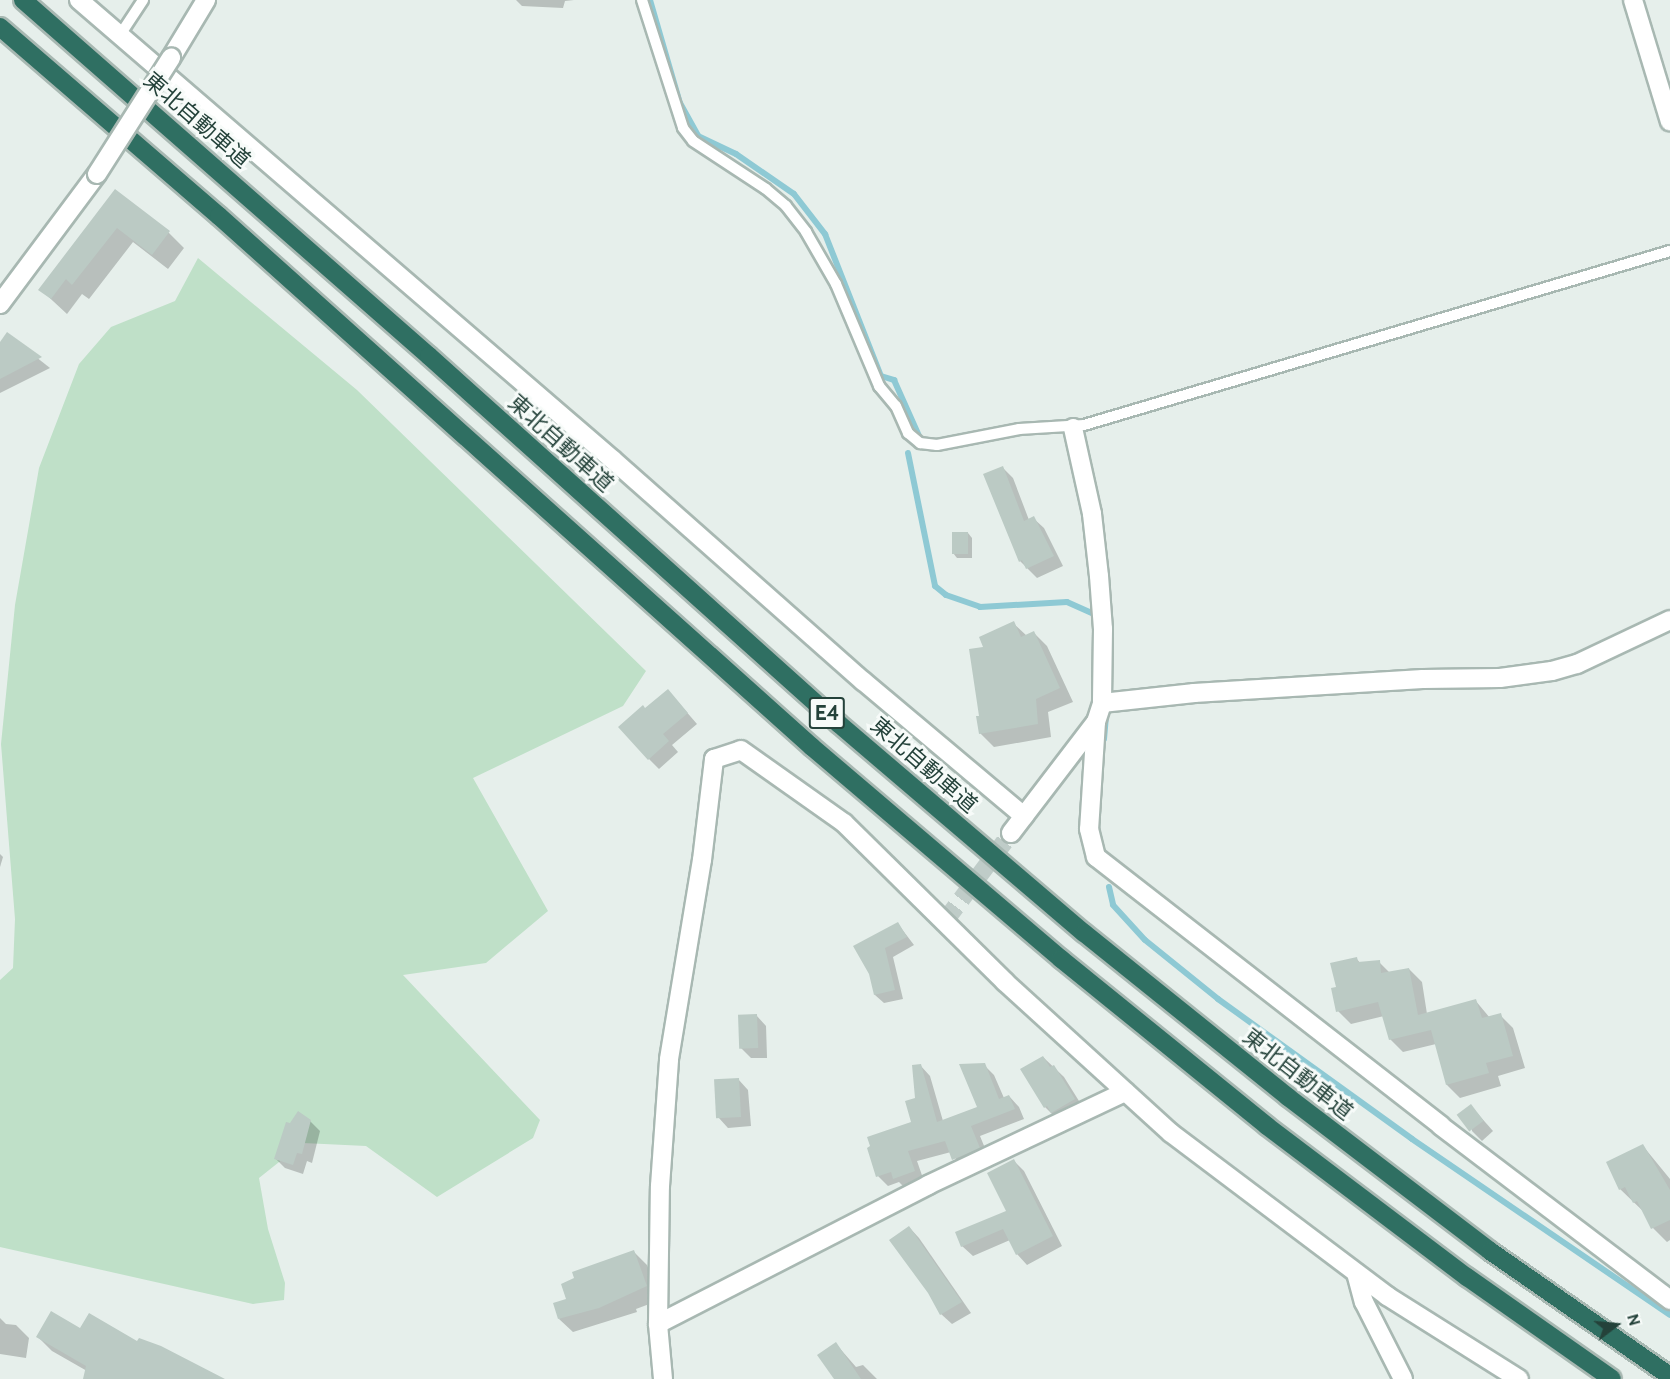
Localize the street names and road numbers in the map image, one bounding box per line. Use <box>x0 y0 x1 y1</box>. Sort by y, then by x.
street label: 東北自動車道 <box>139 67 255 173</box>
street label: 東北自動車道 <box>503 389 619 497</box>
road number: E4 <box>808 695 846 731</box>
street label: 東北自動車道 <box>866 712 982 818</box>
street label: 東北自動車道 <box>1238 1023 1358 1125</box>

